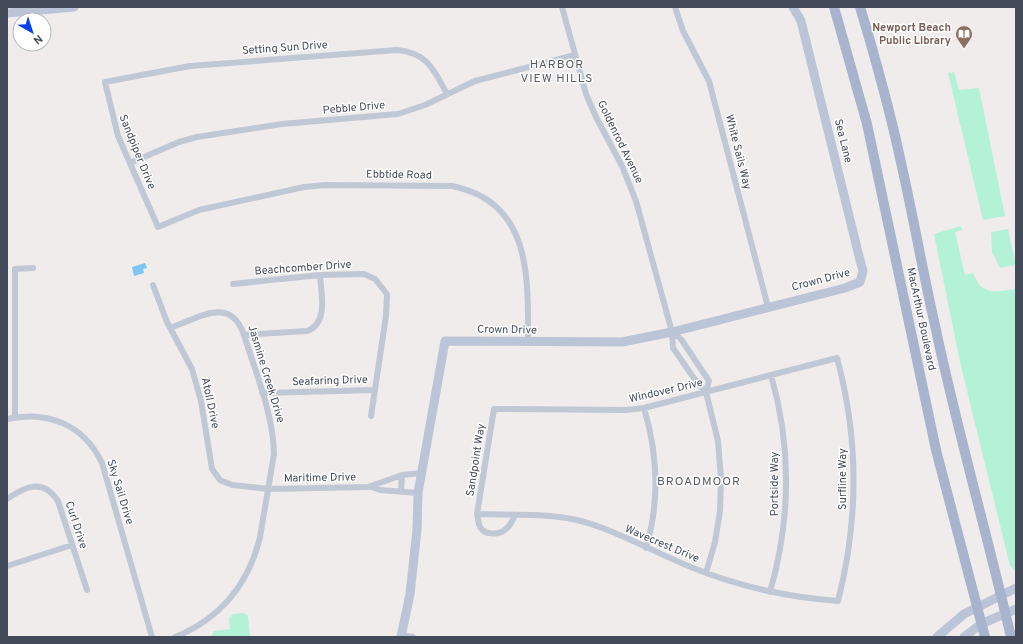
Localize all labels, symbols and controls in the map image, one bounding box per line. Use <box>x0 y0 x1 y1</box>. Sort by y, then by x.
north arrow <box>12 12 52 52</box>
place label: Newport Beach Public Library <box>872 21 951 48</box>
library icon: Newport Beach Public Library <box>954 24 974 49</box>
text: N <box>30 31 45 47</box>
street label: Setting Sun Drive <box>242 38 328 58</box>
district label: HARBOR VIEW HILLS <box>520 57 594 87</box>
street label: Pebble Drive <box>322 98 386 118</box>
street label: Goldenrod Avenue <box>594 98 646 186</box>
street label: Sandpiper Drive <box>116 113 158 192</box>
street label: White Sails Way <box>722 113 754 191</box>
street label: Sea Lane <box>831 117 855 165</box>
street label: Ebbtide Road <box>366 167 432 183</box>
street label: Beachcomber Drive <box>254 258 352 278</box>
street label: Crown Drive <box>790 265 852 295</box>
street label: MacArthur Boulevard <box>903 266 939 372</box>
street label: Crown Drive <box>477 322 537 338</box>
street label: Jasmine Creek Drive <box>244 323 288 425</box>
street label: Seafaring Drive <box>292 373 368 389</box>
street label: Atoll Drive <box>198 376 222 430</box>
street label: Windover Drive <box>628 376 704 406</box>
street label: Sandpoint Way <box>463 422 489 497</box>
street label: Surfline Way <box>836 448 850 510</box>
street label: Portside Way <box>768 452 782 516</box>
street label: Sky Sail Drive <box>103 458 137 526</box>
street label: Maritime Drive <box>284 470 356 486</box>
district label: BROADMOOR <box>657 474 741 490</box>
street label: Curl Drive <box>62 499 90 551</box>
street label: Wavecrest Drive <box>623 522 701 566</box>

